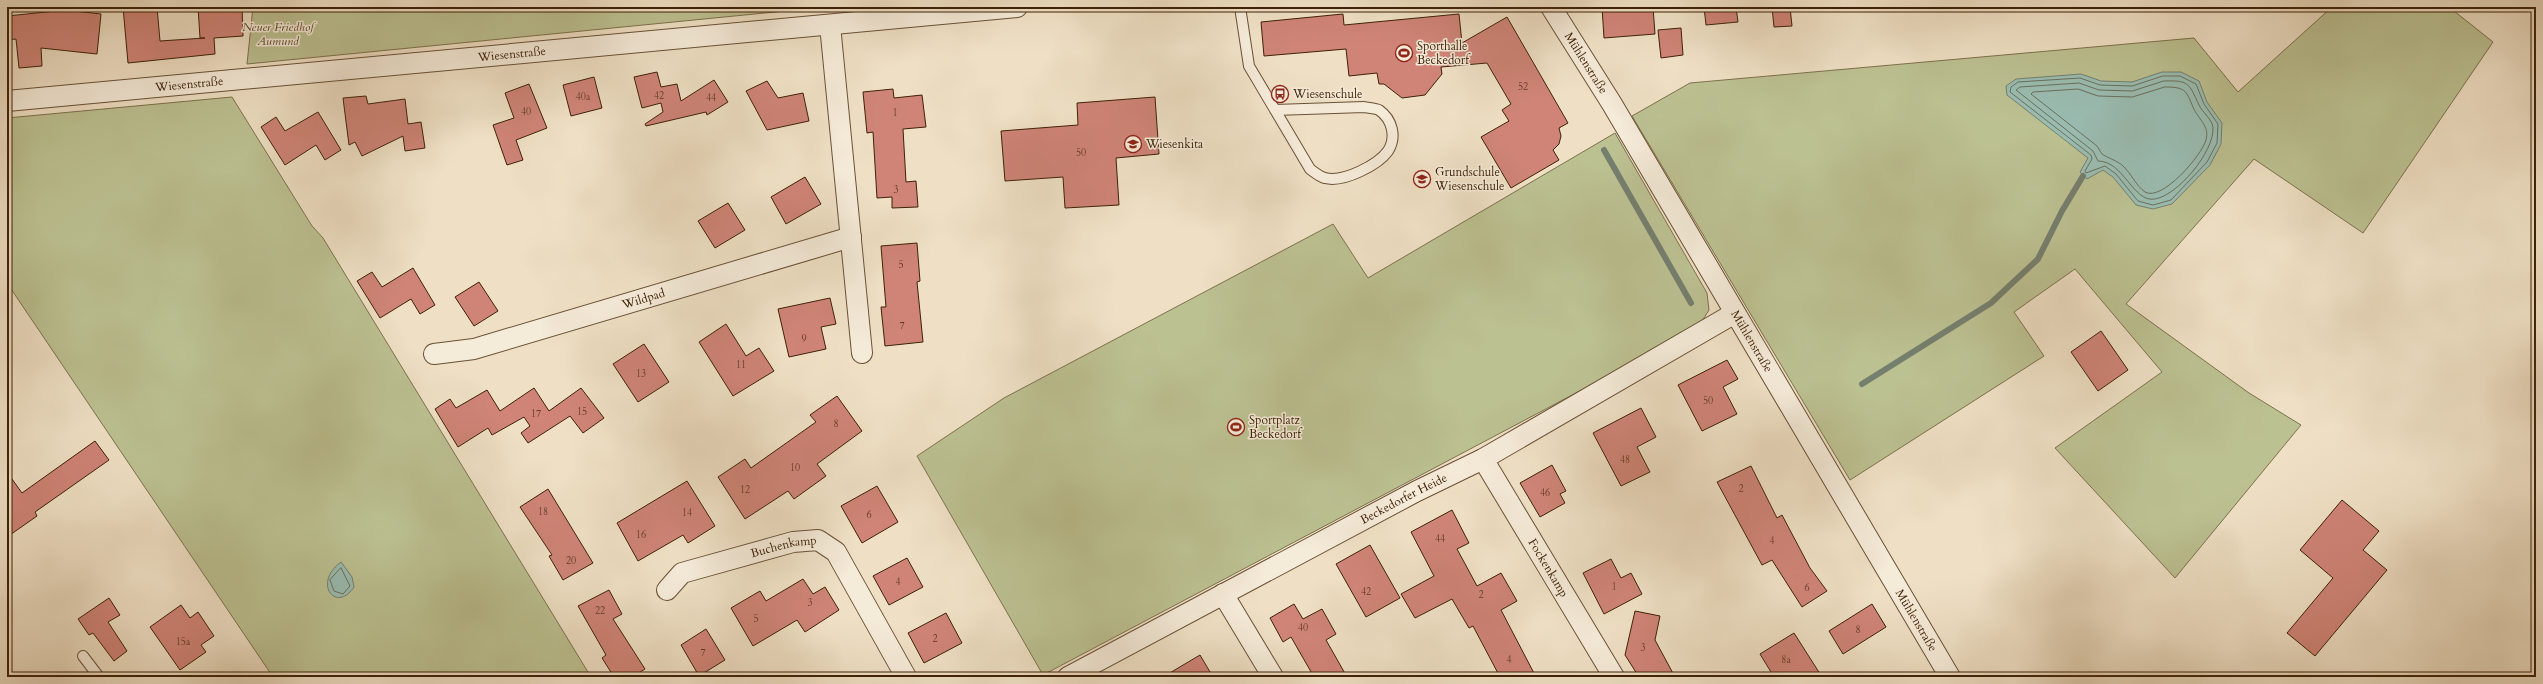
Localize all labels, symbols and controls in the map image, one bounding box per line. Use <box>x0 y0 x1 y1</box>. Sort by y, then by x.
park label: Neuer Friedhof Aumund <box>242 19 316 49</box>
street label: Mühlenstraße <box>1561 29 1611 97</box>
place label: Sporthalle Beckedorf <box>1417 38 1471 68</box>
street label: Wiesenstraße <box>476 43 547 65</box>
sports icon: Sporthalle Beckedorf <box>1394 43 1414 63</box>
street label: Wiesenstraße <box>153 73 224 95</box>
house number: 52 <box>1518 80 1528 94</box>
bus stop icon: Wiesenschule <box>1270 84 1290 104</box>
place label: Wiesenschule <box>1292 86 1363 102</box>
house number: 42 <box>654 89 664 103</box>
house number: 40a <box>576 90 591 104</box>
house number: 44 <box>706 91 716 105</box>
house number: 40 <box>521 105 531 119</box>
house number: 1 <box>892 106 898 120</box>
school or university icon: Wiesenkita <box>1123 134 1143 154</box>
place label: Wiesenkita <box>1145 136 1204 152</box>
house number: 50 <box>1076 146 1086 160</box>
place label: Grundschule Wiesenschule <box>1434 164 1505 194</box>
school or university icon: Grundschule Wiesenschule <box>1412 169 1432 189</box>
house number: 3 <box>893 183 899 197</box>
house number: 5 <box>898 258 904 272</box>
street label: Wildpad <box>619 285 667 313</box>
street label: Mühlenstraße <box>1727 307 1777 375</box>
house number: 7 <box>899 319 905 333</box>
house number: 9 <box>801 332 807 346</box>
house number: 11 <box>736 358 746 372</box>
house number: 13 <box>636 367 646 381</box>
house number: 50 <box>1703 394 1713 408</box>
house number: 15 <box>577 405 587 419</box>
house number: 17 <box>531 407 541 421</box>
place label: Sportplatz Beckedorf <box>1249 412 1303 442</box>
house number: 8 <box>833 417 839 431</box>
sports icon: Sportplatz Beckedorf <box>1226 417 1246 437</box>
house number: 48 <box>1620 453 1630 467</box>
house number: 10 <box>790 461 800 475</box>
street label: Beckedorfer Heide <box>1357 470 1450 528</box>
house number: 2 <box>1738 482 1744 496</box>
house number: 12 <box>740 483 750 497</box>
house number: 46 <box>1540 486 1550 500</box>
house number: 18 <box>538 505 548 519</box>
house number: 14 <box>682 506 692 520</box>
house number: 6 <box>866 508 872 522</box>
house number: 16 <box>636 528 646 542</box>
street label: Buchenkamp <box>749 532 817 561</box>
house number: 44 <box>1435 532 1445 546</box>
house number: 4 <box>1769 534 1775 548</box>
street label: Fockenkamp <box>1525 536 1572 600</box>
house number: 20 <box>566 554 576 568</box>
house number: 4 <box>895 575 901 589</box>
house number: 1 <box>1611 580 1617 594</box>
house number: 6 <box>1804 581 1810 595</box>
house number: 42 <box>1361 585 1371 599</box>
street label: Mühlenstraße <box>1892 586 1941 654</box>
house number: 2 <box>1478 588 1484 602</box>
house number: 3 <box>807 596 813 610</box>
house number: 22 <box>595 604 605 618</box>
house number: 5 <box>753 612 759 626</box>
house number: 40 <box>1298 621 1308 635</box>
house number: 8 <box>1855 623 1861 637</box>
house number: 2 <box>932 632 938 646</box>
house number: 15a <box>176 635 191 649</box>
house number: 3 <box>1640 641 1646 655</box>
house number: 7 <box>700 646 706 660</box>
house number: 4 <box>1506 653 1512 667</box>
house number: 8a <box>1781 653 1791 667</box>

